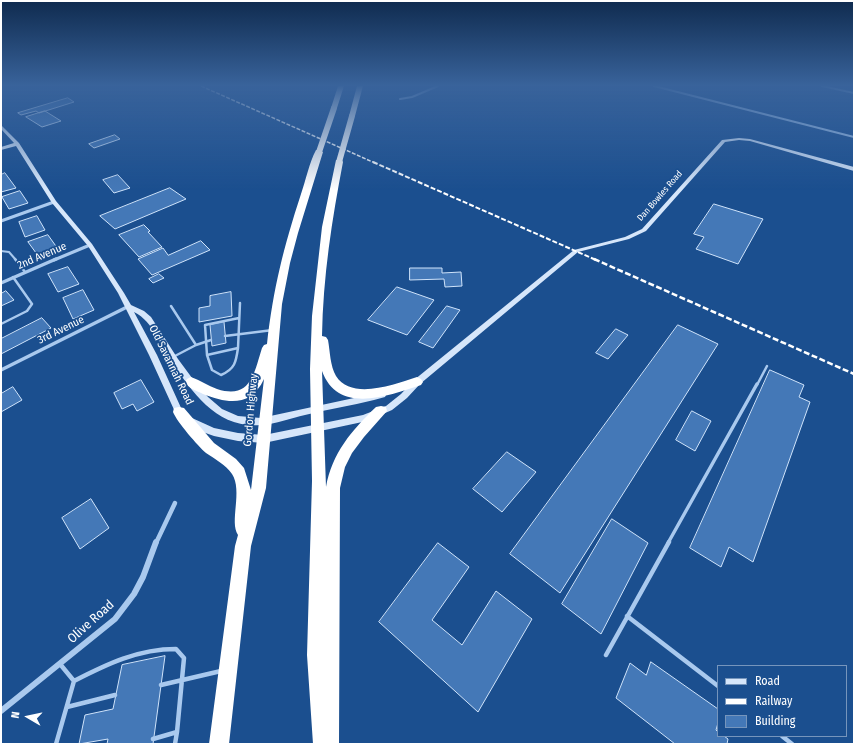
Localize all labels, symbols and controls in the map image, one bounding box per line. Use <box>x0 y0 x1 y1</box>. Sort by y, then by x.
street label: Dan Bowles Road <box>635 169 685 223</box>
street label: 2nd Avenue <box>15 240 69 272</box>
street label: 3rd Avenue <box>36 313 86 347</box>
street label: Old Savannah Road <box>146 323 196 407</box>
street label: Gordon Highway <box>241 373 261 447</box>
street label: Olive Road <box>65 597 117 647</box>
legend <box>717 665 847 737</box>
text: Road <box>755 674 780 688</box>
text: Railway <box>755 694 792 708</box>
north arrow <box>8 697 48 737</box>
text: N <box>9 711 23 719</box>
text: Building <box>755 714 795 728</box>

